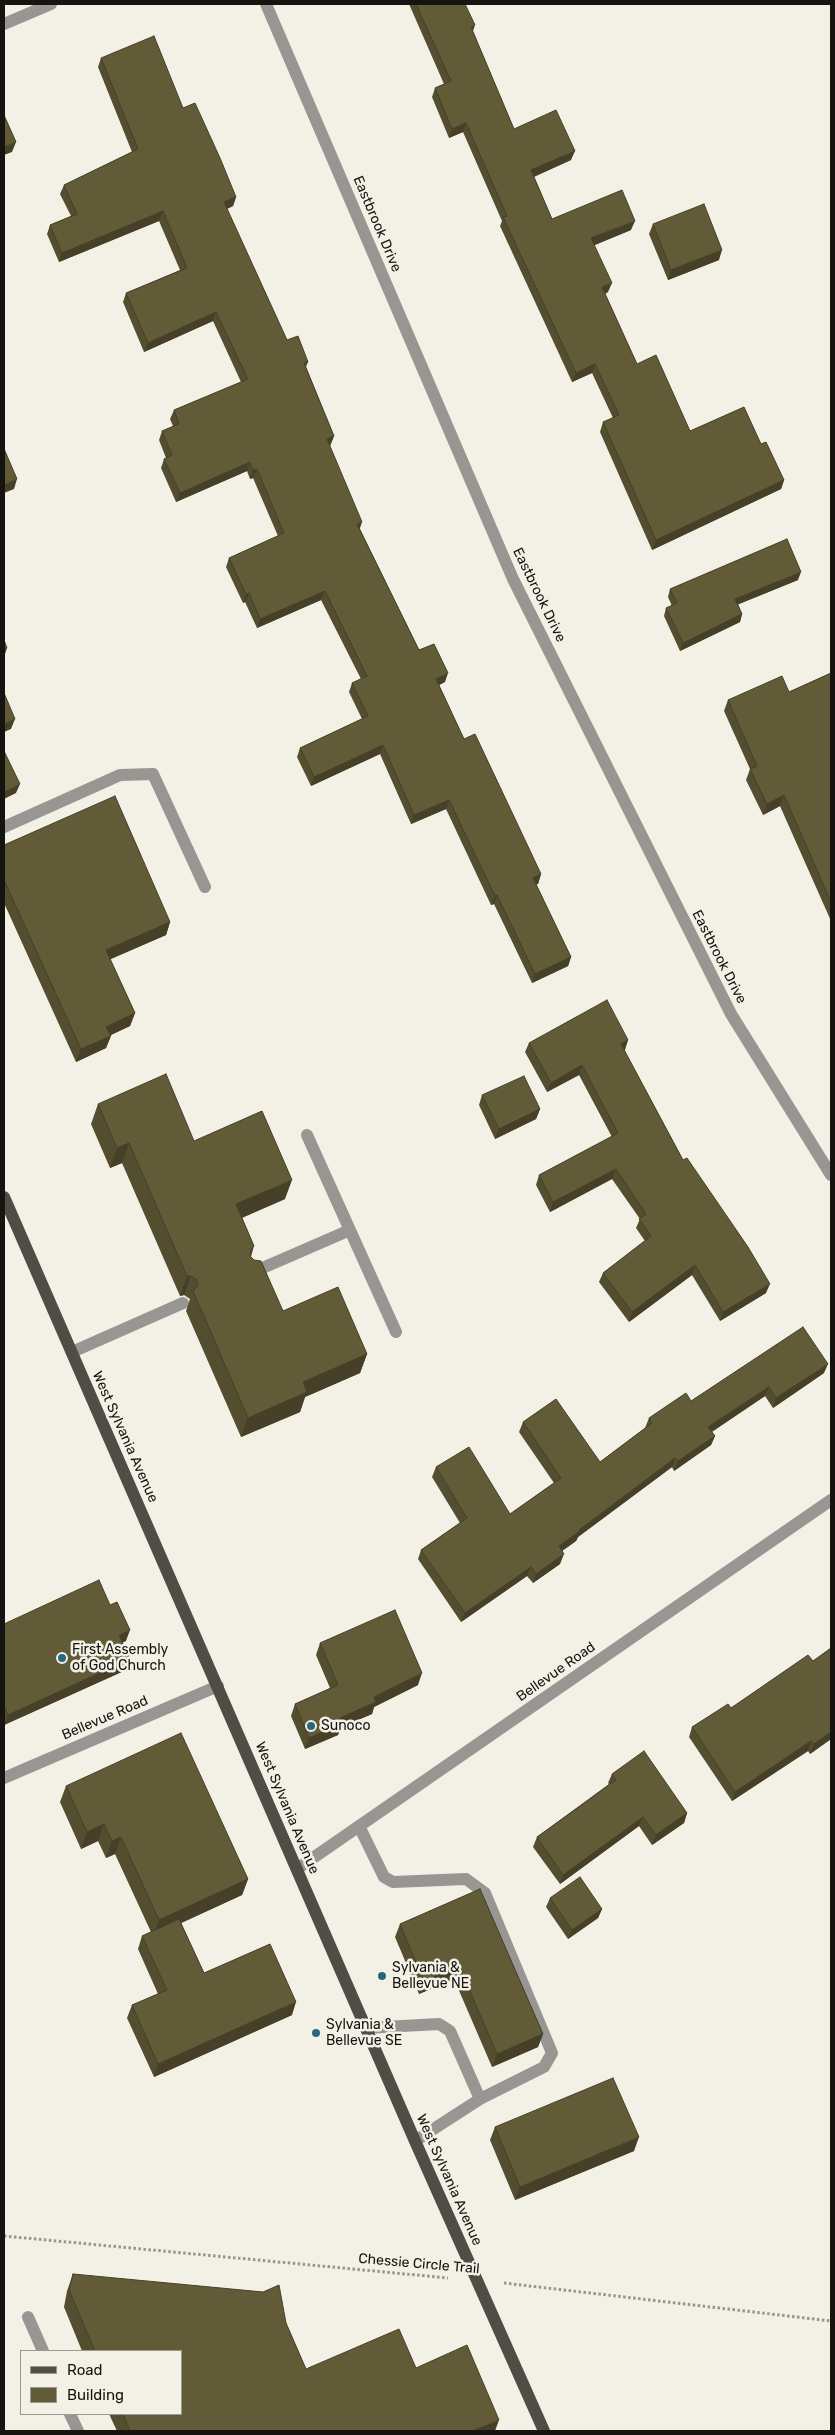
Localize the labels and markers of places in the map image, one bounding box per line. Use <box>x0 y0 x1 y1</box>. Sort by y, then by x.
place label: First Assembly of God Church <box>72 1642 168 1674</box>
marker: First Assembly of God Church <box>56 1652 68 1664</box>
place label: Sunoco <box>321 1718 370 1734</box>
marker: Sunoco <box>305 1720 317 1732</box>
place label: Sylvania & Bellevue NE <box>392 1960 469 1992</box>
marker: Sylvania & Bellevue NE <box>376 1970 388 1982</box>
place label: Sylvania & Bellevue SE <box>326 2017 402 2050</box>
marker: Sylvania & Bellevue SE <box>310 2027 322 2039</box>

